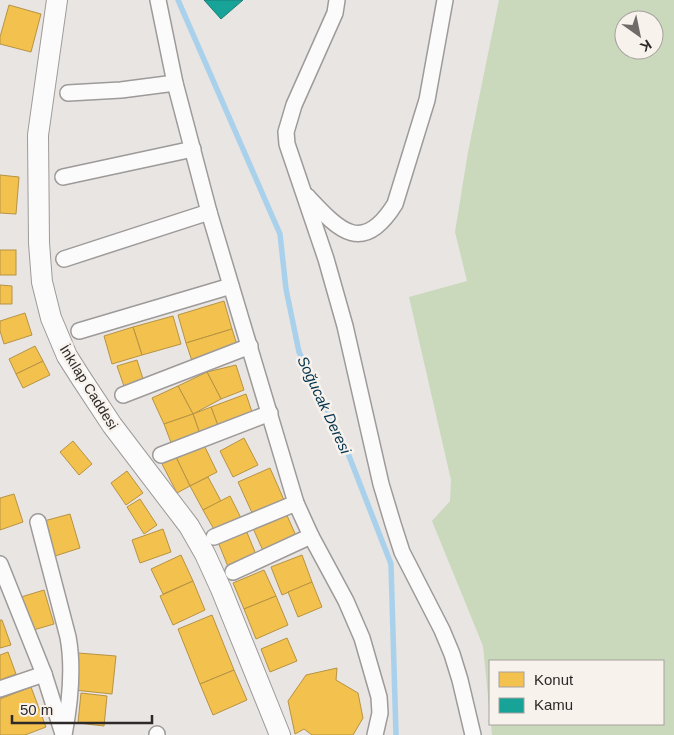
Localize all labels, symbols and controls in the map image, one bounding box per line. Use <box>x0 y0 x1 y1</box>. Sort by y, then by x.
north arrow <box>614 10 664 60</box>
text: K <box>637 36 655 55</box>
street label: İnkılap Caddesi <box>57 341 122 432</box>
water label: Soğucak Deresi <box>294 353 355 457</box>
legend <box>489 660 664 725</box>
text: Konut <box>534 671 574 688</box>
scale bar <box>12 692 152 724</box>
text: Kamu <box>534 696 573 713</box>
text: 50 m <box>20 701 53 718</box>

